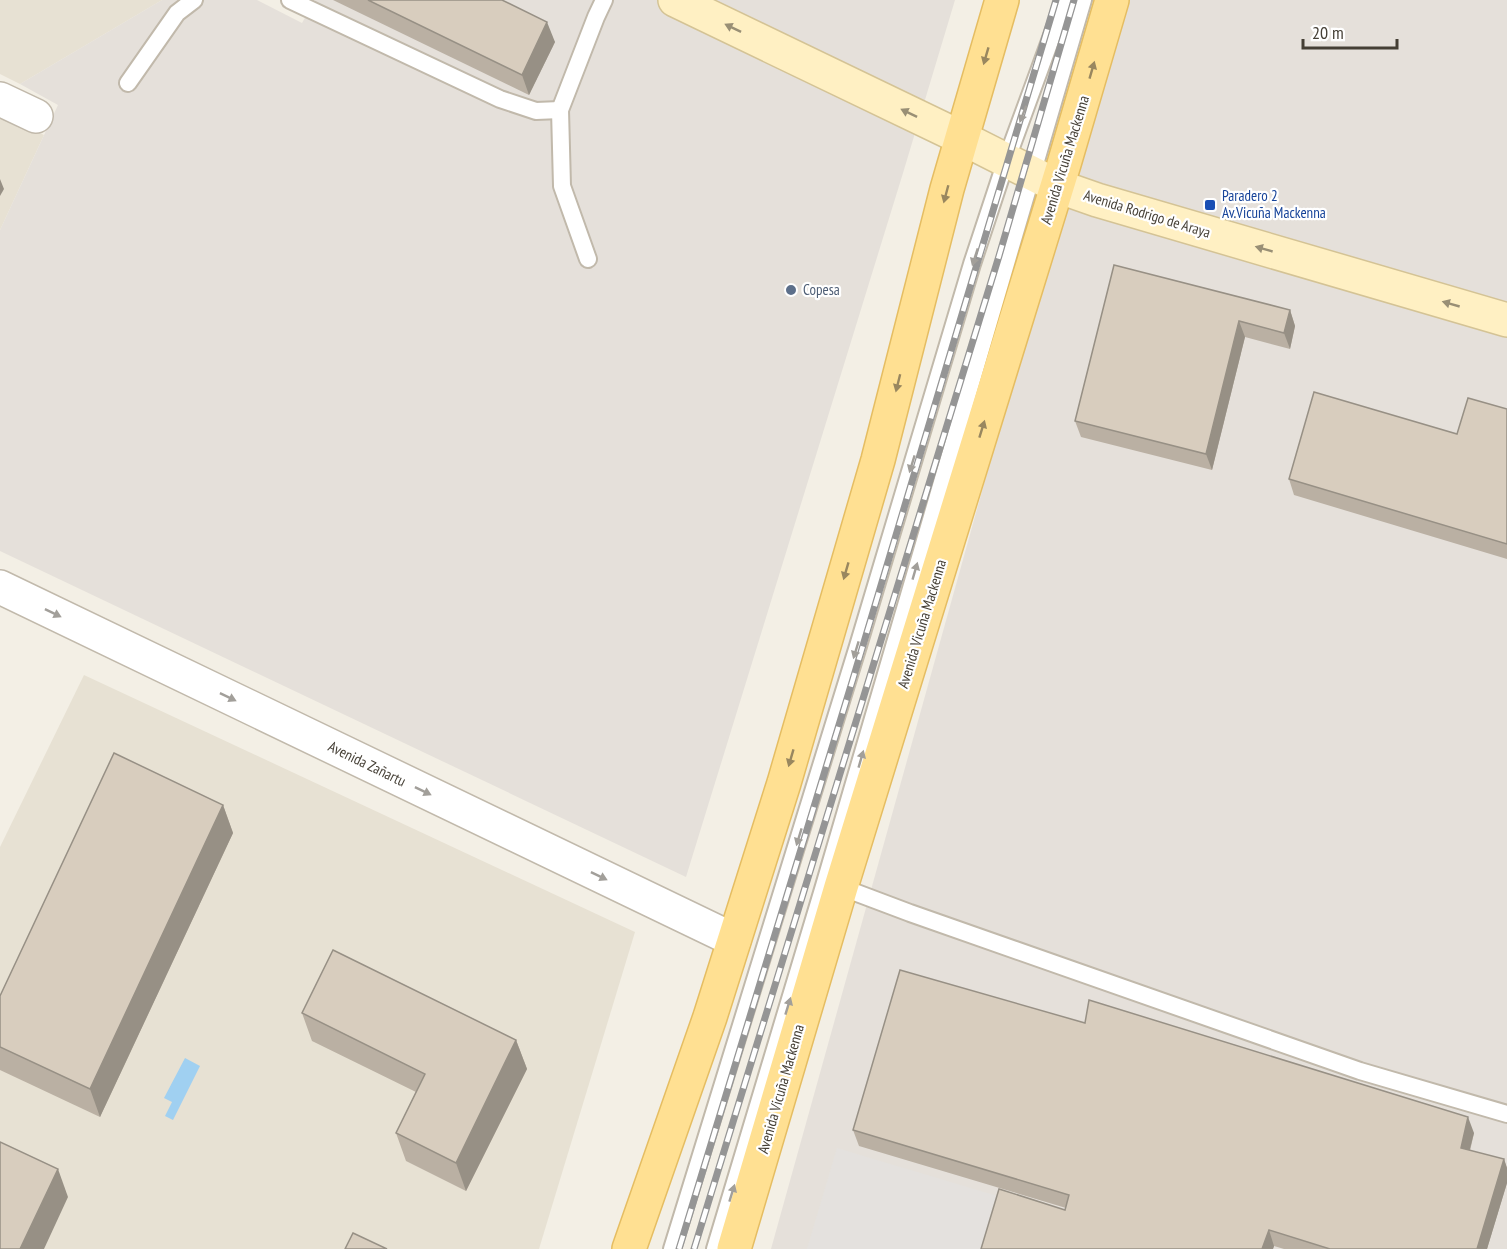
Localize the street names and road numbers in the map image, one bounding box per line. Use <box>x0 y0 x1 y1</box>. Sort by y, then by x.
street label: Avenida Vicuña Mackenna <box>1036 93 1093 226</box>
street label: Avenida Rodrigo de Araya <box>1081 185 1213 242</box>
street label: Avenida Vicuña Mackenna <box>893 557 950 690</box>
street label: Avenida Zañartu <box>325 737 409 790</box>
street label: Avenida Vicuña Mackenna <box>753 1022 808 1156</box>

